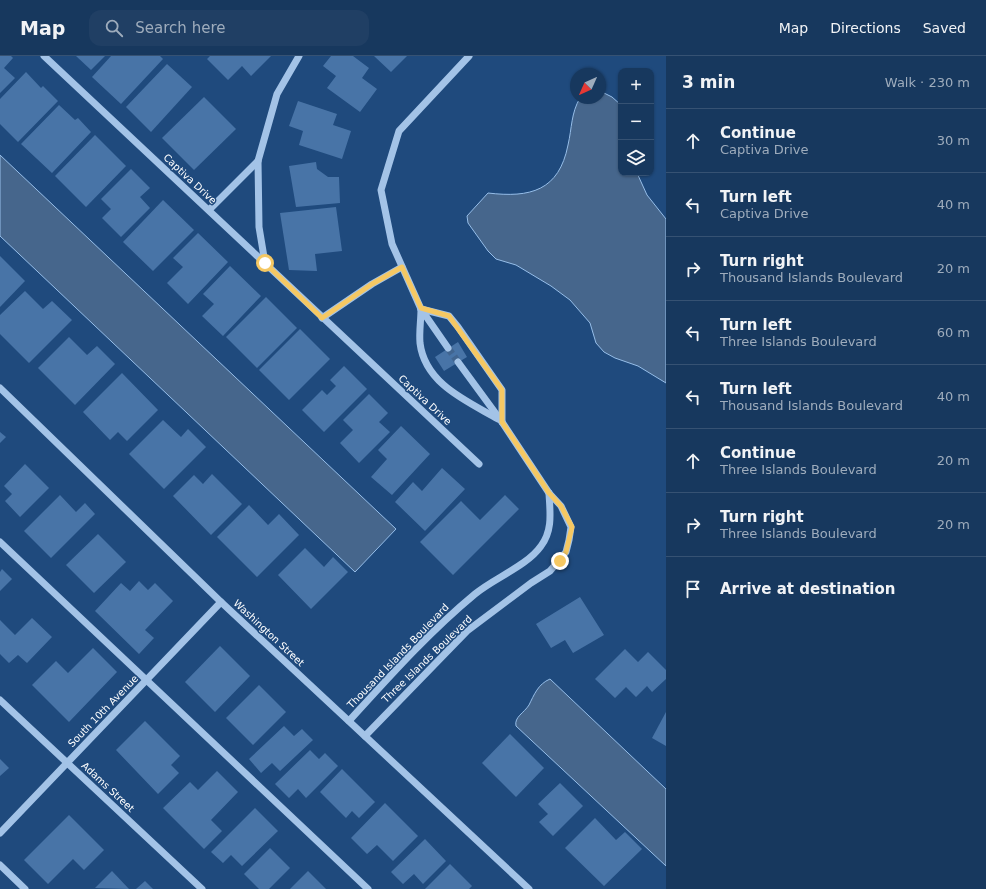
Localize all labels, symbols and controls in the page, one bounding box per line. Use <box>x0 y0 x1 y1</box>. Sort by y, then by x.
search box <box>89 10 369 46</box>
text: Map <box>20 17 65 39</box>
icon: search <box>103 17 125 39</box>
text: Search here <box>135 19 225 37</box>
text: Map <box>779 20 808 36</box>
text: Directions <box>830 20 901 36</box>
text: Saved <box>923 20 966 36</box>
north arrow <box>570 68 606 104</box>
map controls <box>618 68 654 176</box>
button: + <box>618 68 654 104</box>
text: 3 min <box>682 72 735 92</box>
text: Walk · 230 m <box>885 75 970 90</box>
button: − <box>618 104 654 140</box>
text: Continue <box>720 124 796 142</box>
icon: ahead <box>682 130 704 152</box>
text: 30 m <box>937 133 970 148</box>
button: layers <box>618 140 654 176</box>
text: Captiva Drive <box>720 142 808 157</box>
street label: Captiva Drive <box>161 152 219 206</box>
text: Turn left <box>720 188 792 206</box>
icon: left <box>682 194 704 216</box>
text: 40 m <box>937 197 970 212</box>
text: Captiva Drive <box>720 206 808 221</box>
text: Turn right <box>720 252 804 270</box>
route start <box>256 254 274 272</box>
icon: right <box>682 258 704 280</box>
text: 20 m <box>937 261 970 276</box>
text: Thousand Islands Boulevard <box>720 270 903 285</box>
text: Turn left <box>720 316 792 334</box>
icon: left <box>682 322 704 344</box>
text: 60 m <box>937 325 970 340</box>
text: Three Islands Boulevard <box>720 334 877 349</box>
street label: Captiva Drive <box>396 373 454 427</box>
text: Turn left <box>720 380 792 398</box>
icon: left <box>682 386 704 408</box>
text: 40 m <box>937 389 970 404</box>
text: Thousand Islands Boulevard <box>720 398 903 413</box>
text: Continue <box>720 444 796 462</box>
icon: ahead <box>682 450 704 472</box>
text: 20 m <box>937 453 970 468</box>
text: Three Islands Boulevard <box>720 462 877 477</box>
text: Turn right <box>720 508 804 526</box>
icon: right <box>682 514 704 536</box>
text: 20 m <box>937 517 970 532</box>
text: Three Islands Boulevard <box>720 526 877 541</box>
route end <box>551 552 569 570</box>
icon: arrive <box>682 578 704 600</box>
text: Arrive at destination <box>720 580 895 598</box>
street label: Washington Street <box>231 597 307 669</box>
street label: Thousand Islands Boulevard <box>344 602 451 711</box>
street label: Three Islands Boulevard <box>379 613 474 706</box>
street label: South 10th Avenue <box>66 673 140 749</box>
street label: Adams Street <box>80 760 137 814</box>

